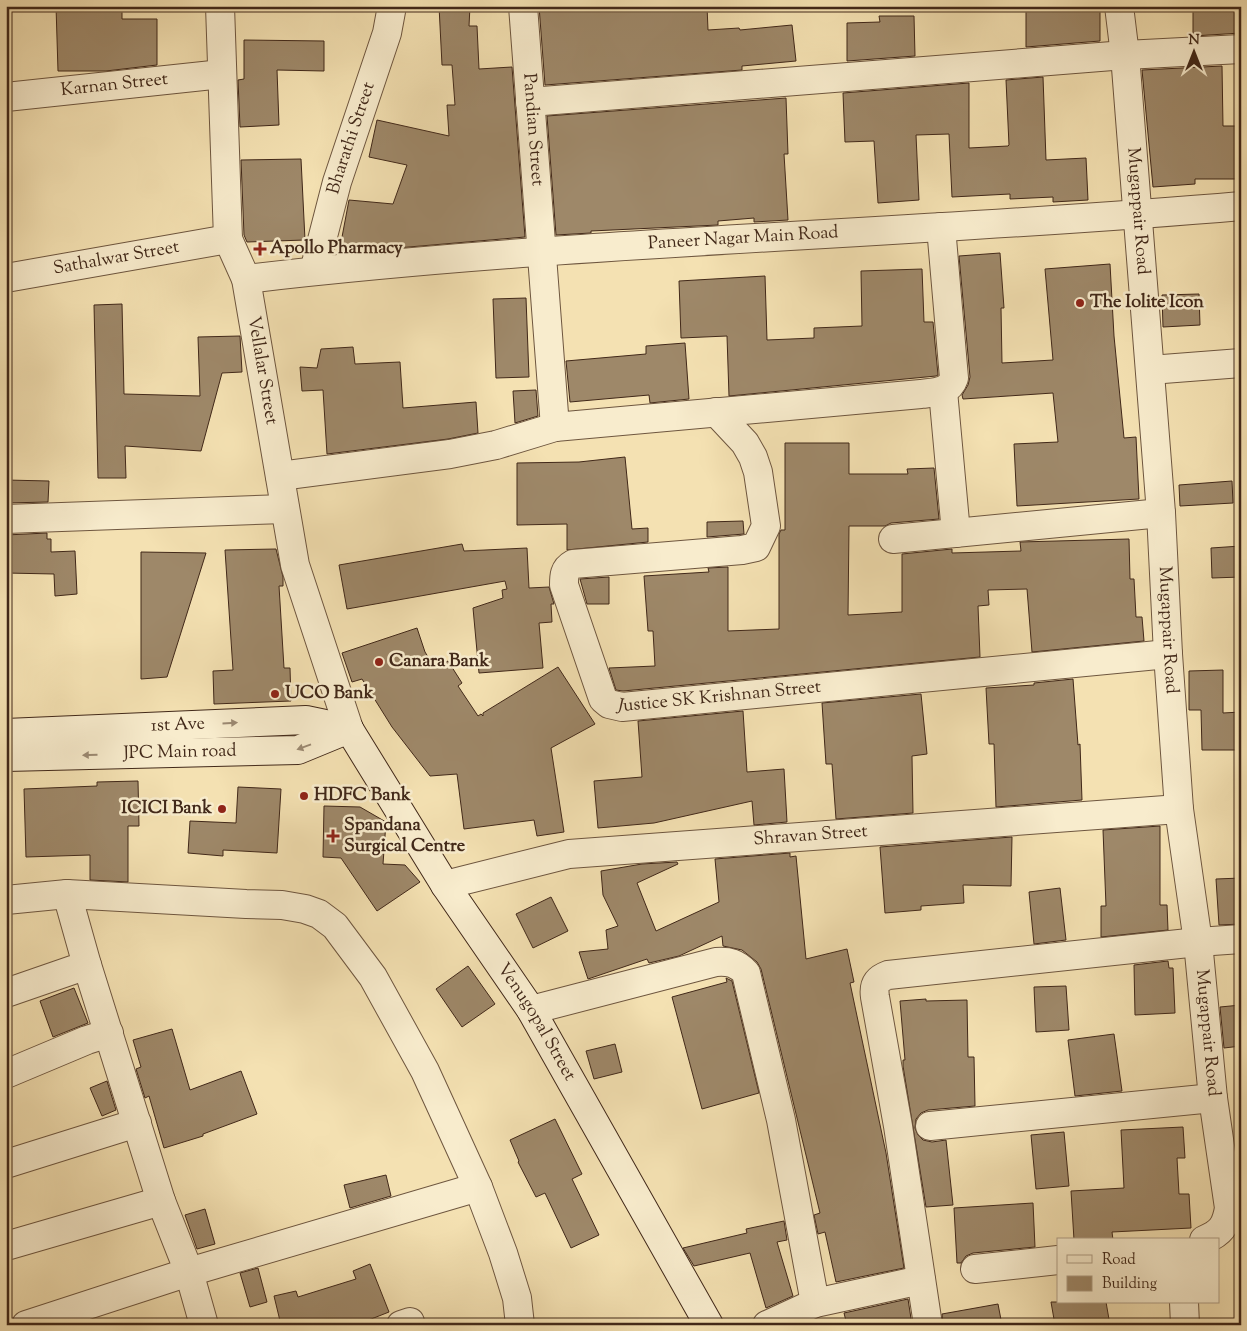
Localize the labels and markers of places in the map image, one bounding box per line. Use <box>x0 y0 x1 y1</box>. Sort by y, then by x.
place label: Apollo Pharmacy <box>270 236 403 262</box>
marker: Apollo Pharmacy <box>254 243 266 255</box>
place label: The Iolite Icon <box>1090 290 1204 316</box>
marker: The Iolite Icon <box>1074 297 1086 309</box>
place label: Canara Bank <box>389 649 489 675</box>
marker: Canara Bank <box>373 656 385 668</box>
place label: UCO Bank <box>285 681 374 707</box>
marker: UCO Bank <box>269 688 281 700</box>
place label: HDFC Bank <box>314 783 411 809</box>
marker: HDFC Bank <box>298 790 310 802</box>
place label: ICICI Bank <box>121 796 212 822</box>
marker: ICICI Bank <box>216 803 228 815</box>
place label: Spandana Surgical Centre <box>344 813 466 860</box>
marker: Spandana Surgical Centre <box>326 829 340 843</box>

